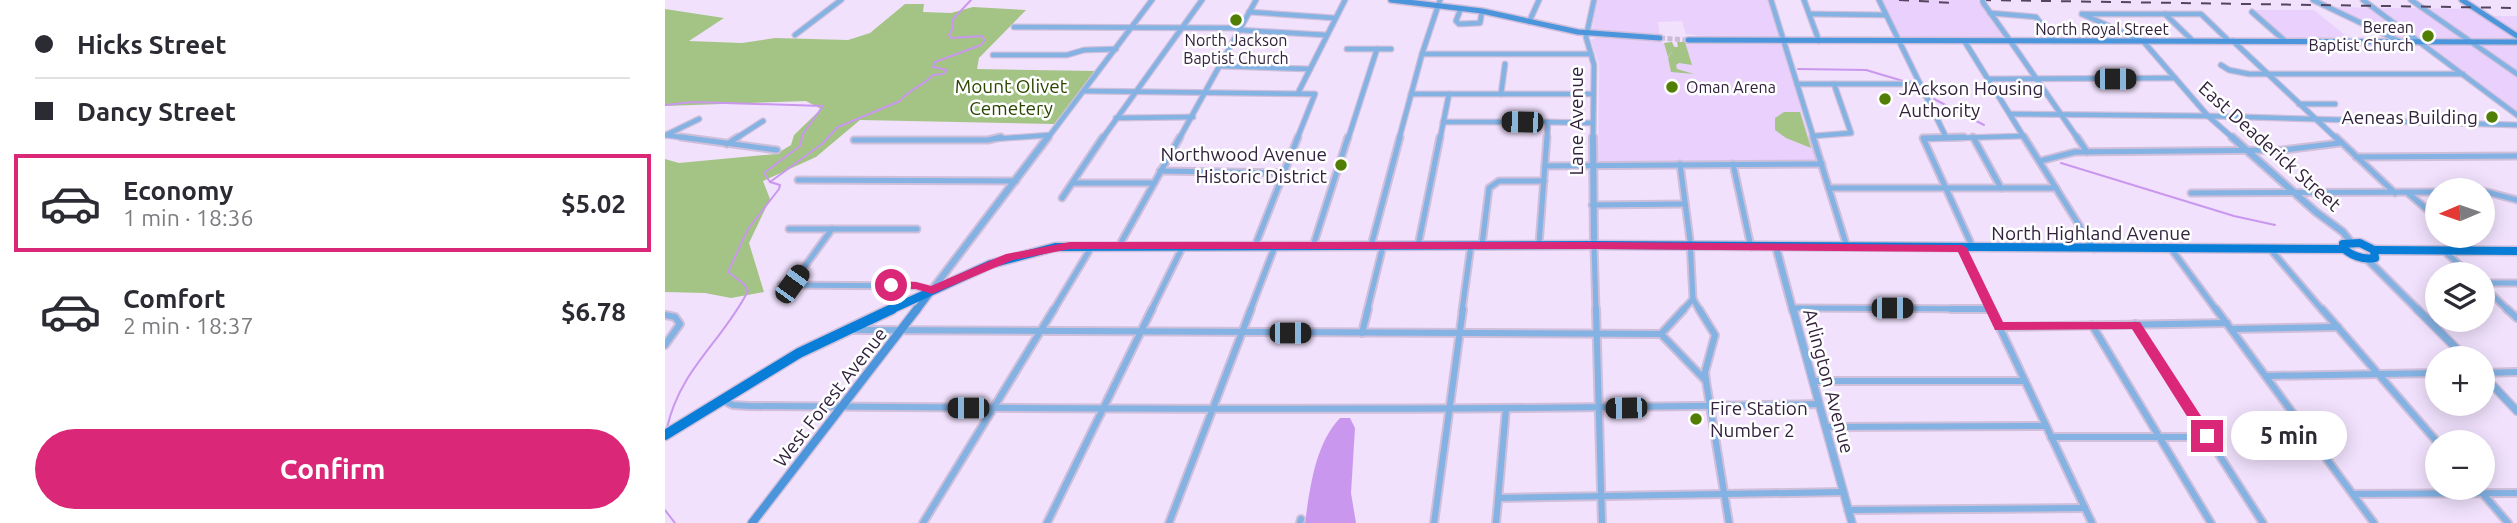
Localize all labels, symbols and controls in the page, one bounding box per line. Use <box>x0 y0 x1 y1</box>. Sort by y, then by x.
marker: North Jackson Baptist Church <box>1228 12 1244 28</box>
place label: Berean Baptist Church <box>2308 18 2414 54</box>
street label: North Royal Street <box>2035 20 2170 38</box>
marker: Berean Baptist Church <box>2420 28 2436 44</box>
text: Hicks Street <box>77 30 226 59</box>
place label: North Jackson Baptist Church <box>1183 31 1289 67</box>
street label: Lane Avenue <box>1565 66 1587 176</box>
car <box>2095 69 2137 90</box>
park label: Mount Olivet Cemetery <box>955 75 1068 119</box>
street label: East Deaderick Street <box>2194 76 2346 216</box>
place label: JAckson Housing Authority <box>1899 77 2043 121</box>
place label: Oman Arena <box>1686 78 1776 96</box>
marker: Oman Arena <box>1664 79 1680 95</box>
marker: JAckson Housing Authority <box>1877 91 1893 107</box>
text: Dancy Street <box>77 97 236 126</box>
place label: Aeneas Building <box>2341 106 2478 128</box>
marker: Aeneas Building <box>2484 109 2500 125</box>
car <box>1501 111 1544 133</box>
place label: Northwood Avenue Historic District <box>1160 143 1328 187</box>
marker: Northwood Avenue Historic District <box>1333 157 1349 173</box>
icon: car <box>39 172 102 235</box>
text: Economy <box>123 176 233 205</box>
north arrow <box>2425 178 2495 248</box>
map controls <box>2425 178 2495 500</box>
text: $5.02 <box>561 189 626 218</box>
text: 1 min · 18:36 <box>123 205 254 230</box>
street label: North Highland Avenue <box>1991 222 2191 244</box>
car <box>772 261 813 307</box>
button: layers <box>2425 262 2495 332</box>
route start <box>875 269 907 301</box>
icon: car <box>39 280 102 343</box>
text: Comfort <box>123 284 226 313</box>
text: $6.78 <box>561 297 626 326</box>
car <box>1872 298 1914 319</box>
street label: Arlington Avenue <box>1799 306 1859 456</box>
text: 2 min · 18:37 <box>123 313 254 338</box>
street label: West Forest Avenue <box>769 323 891 471</box>
car <box>1270 323 1312 344</box>
button: + <box>2425 346 2495 416</box>
car <box>1605 397 1648 419</box>
place label: Fire Station Number 2 <box>1710 397 1808 441</box>
car <box>948 398 990 419</box>
marker: Fire Station Number 2 <box>1688 411 1704 427</box>
callout: 5 min <box>2231 412 2347 460</box>
route end <box>2191 420 2223 452</box>
text: 5 min <box>2260 423 2318 448</box>
button: Confirm <box>35 429 630 509</box>
button: − <box>2425 430 2495 500</box>

